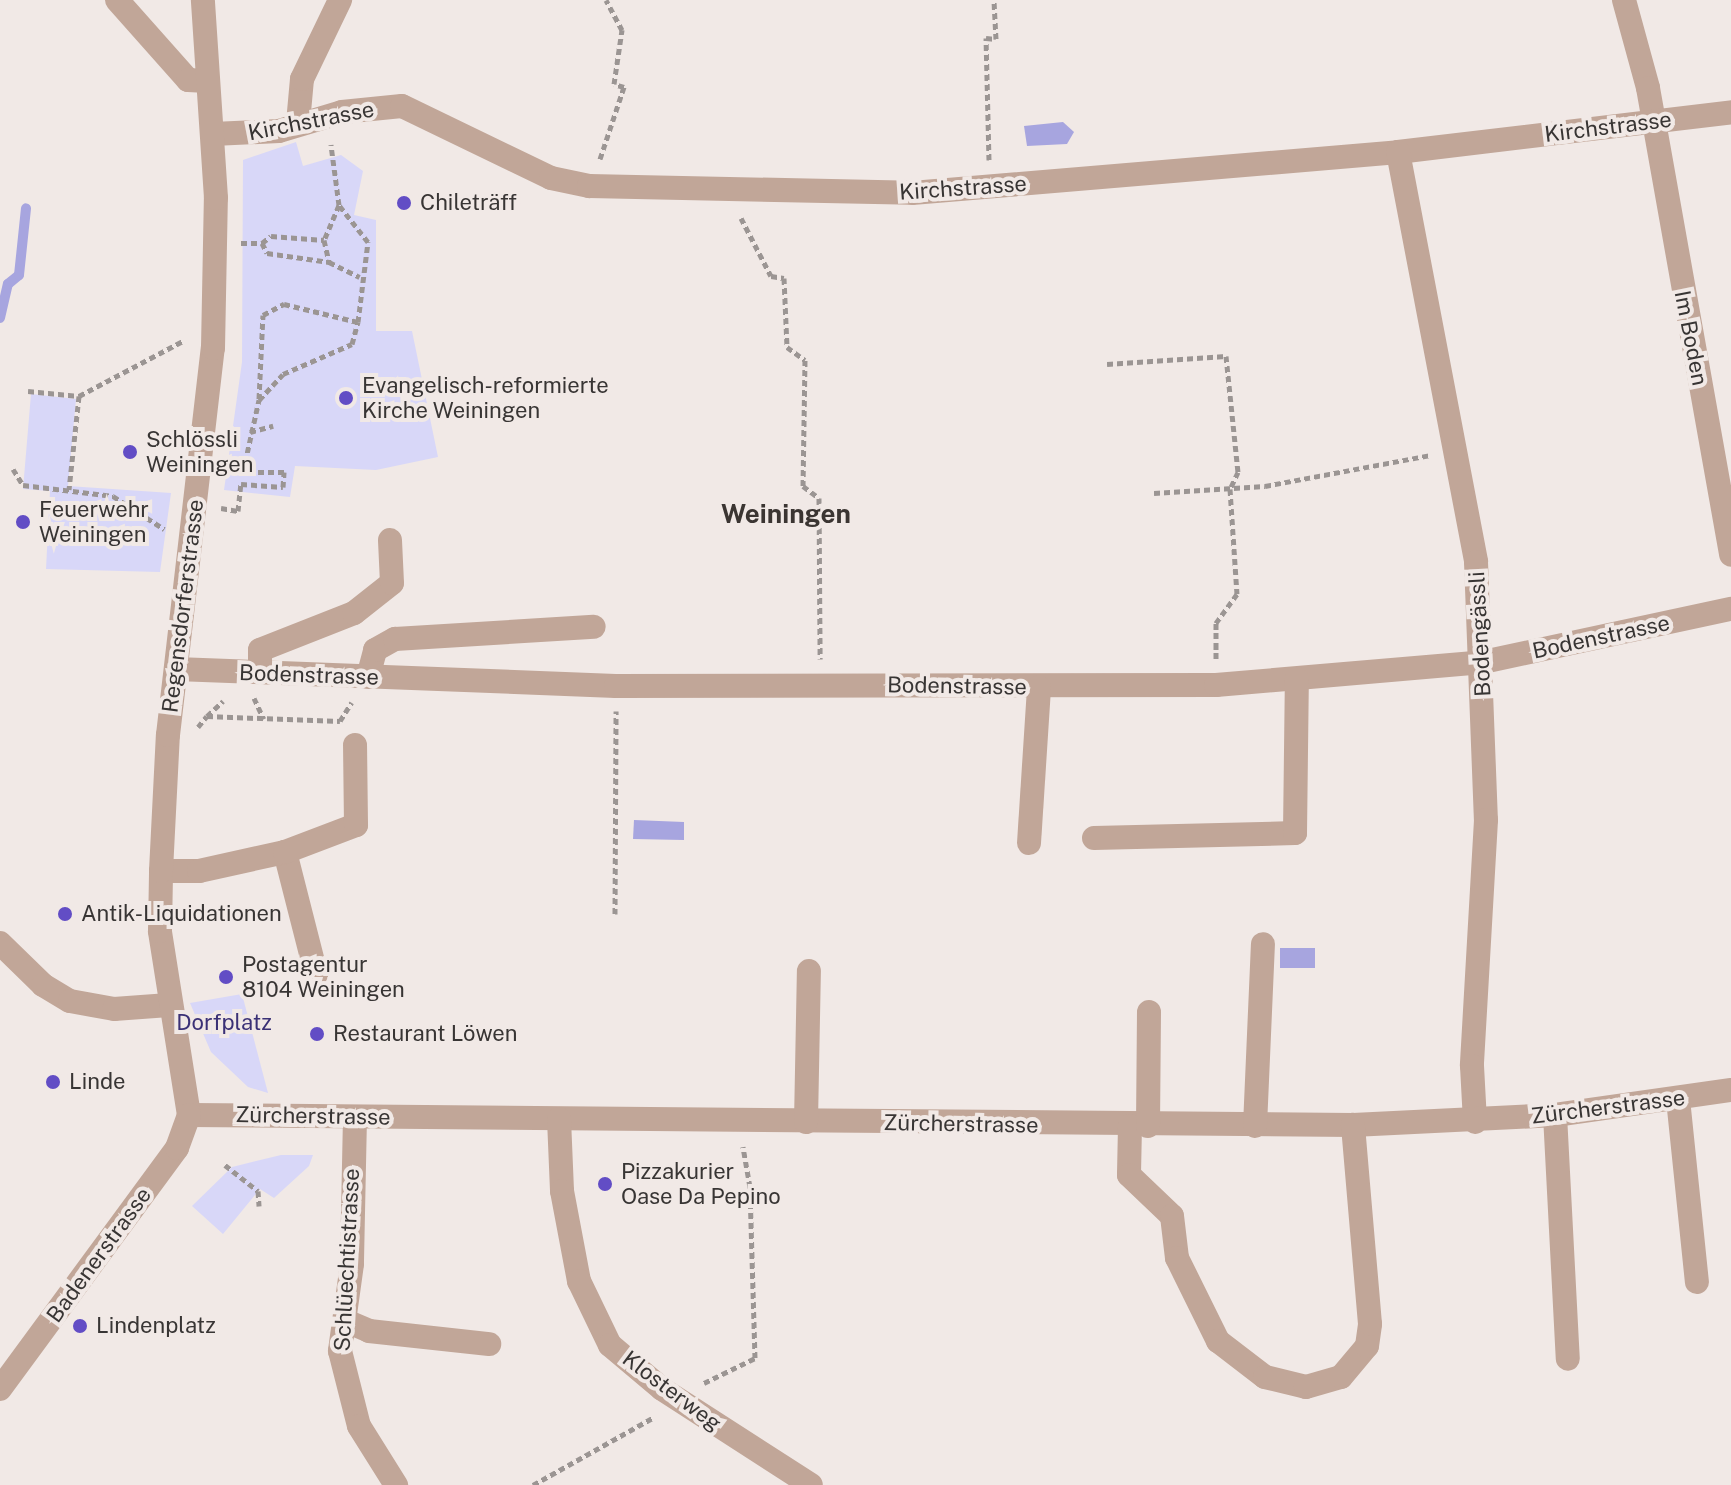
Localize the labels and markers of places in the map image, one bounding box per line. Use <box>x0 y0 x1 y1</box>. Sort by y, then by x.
place label: Chileträff <box>420 190 517 216</box>
marker: Chileträff <box>395 194 413 212</box>
place label: Evangelisch-reformierte Kirche Weiningen <box>362 372 609 424</box>
marker: Evangelisch-reformierte Kirche Weiningen <box>337 389 355 407</box>
place label: Schlössli Weiningen <box>146 426 253 478</box>
marker: Schlössli Weiningen <box>121 443 139 461</box>
place label: Feuerwehr Weiningen <box>39 496 149 548</box>
marker: Feuerwehr Weiningen <box>14 513 32 531</box>
place label: Antik-Liquidationen <box>81 901 282 927</box>
marker: Antik-Liquidationen <box>56 905 74 923</box>
place label: Postagentur 8104 Weiningen <box>242 951 405 1002</box>
marker: Postagentur 8104 Weiningen <box>217 968 235 986</box>
place label: Restaurant Löwen <box>333 1021 518 1047</box>
marker: Restaurant Löwen <box>308 1025 326 1043</box>
place label: Linde <box>69 1069 126 1095</box>
marker: Linde <box>44 1073 62 1091</box>
place label: Pizzakurier Oase Da Pepino <box>621 1158 781 1210</box>
marker: Pizzakurier Oase Da Pepino <box>596 1175 614 1193</box>
place label: Lindenplatz <box>96 1313 216 1339</box>
marker: Lindenplatz <box>71 1317 89 1335</box>

